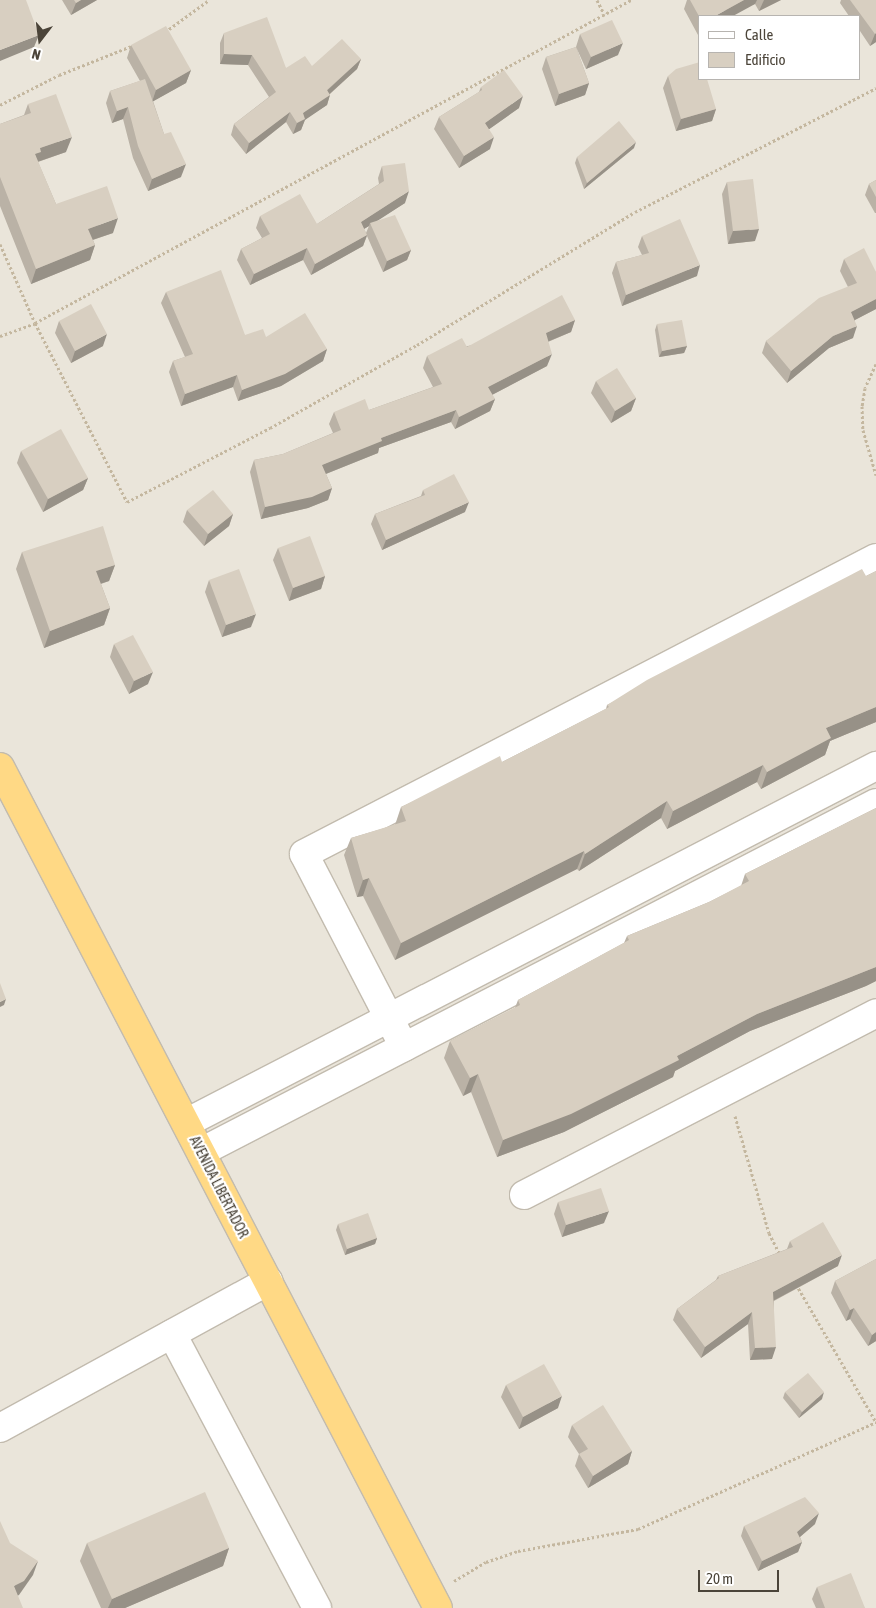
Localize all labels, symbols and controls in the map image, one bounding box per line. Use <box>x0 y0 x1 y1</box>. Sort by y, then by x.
north arrow <box>15 15 65 65</box>
legend <box>698 15 861 80</box>
text: Calle <box>745 26 773 43</box>
text: N <box>30 46 42 63</box>
text: Edificio <box>745 51 786 68</box>
street label: AVENIDA LIBERTADOR <box>186 1133 252 1241</box>
scale bar <box>701 1560 782 1592</box>
text: 20 m <box>706 1570 733 1587</box>

